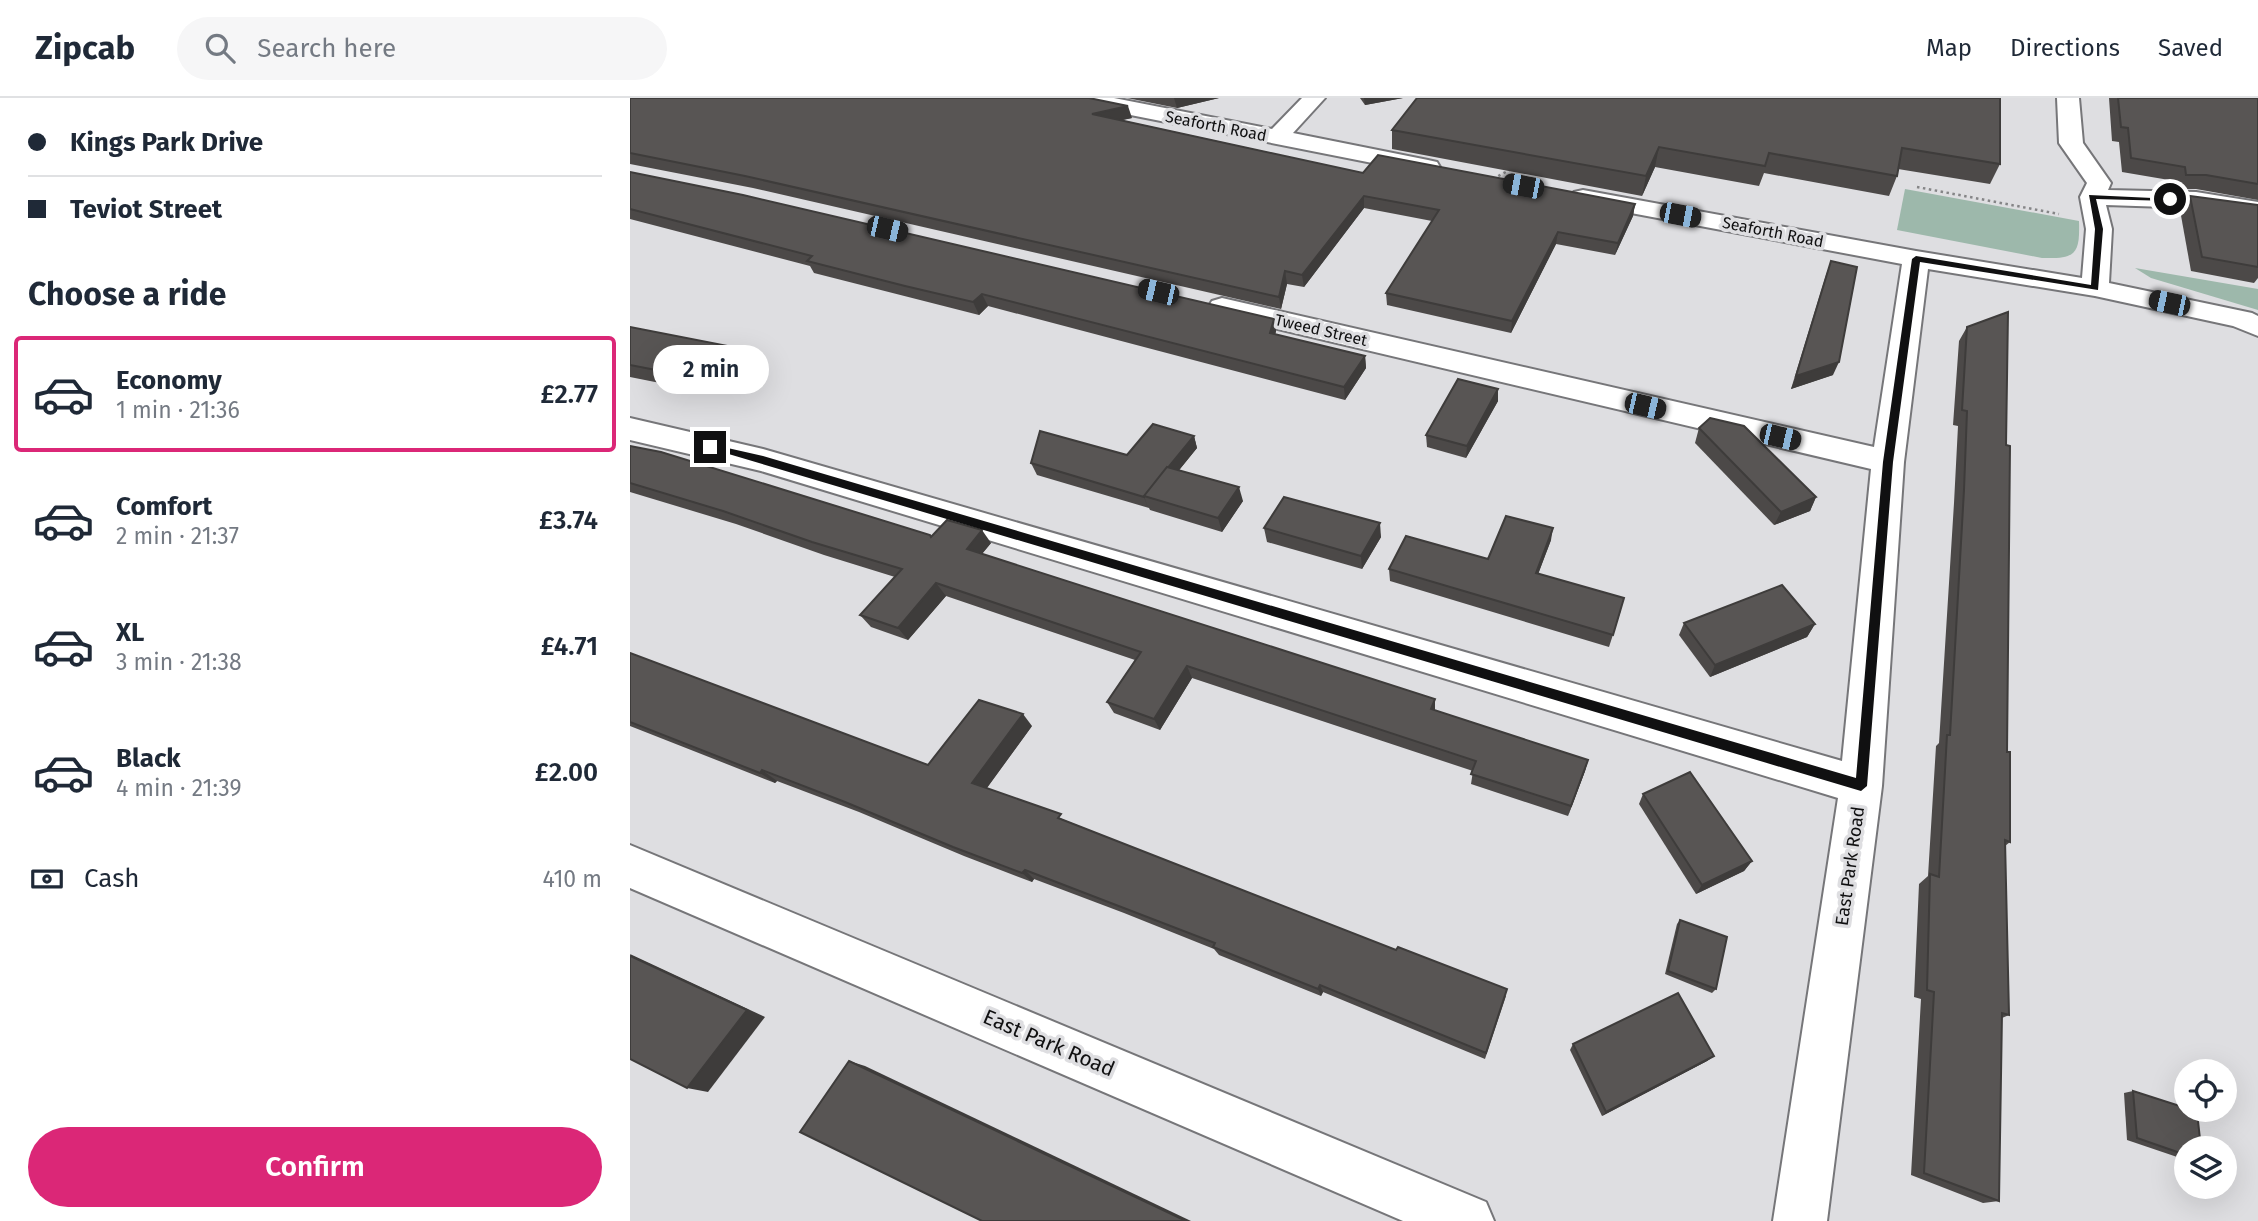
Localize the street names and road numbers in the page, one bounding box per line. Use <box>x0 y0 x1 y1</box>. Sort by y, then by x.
street label: Seaforth Road <box>1164 107 1268 145</box>
street label: Seaforth Road <box>1721 213 1825 251</box>
street label: Tweed Street <box>1273 310 1369 350</box>
street label: East Park Road <box>1831 805 1869 927</box>
street label: East Park Road <box>979 1004 1119 1082</box>

